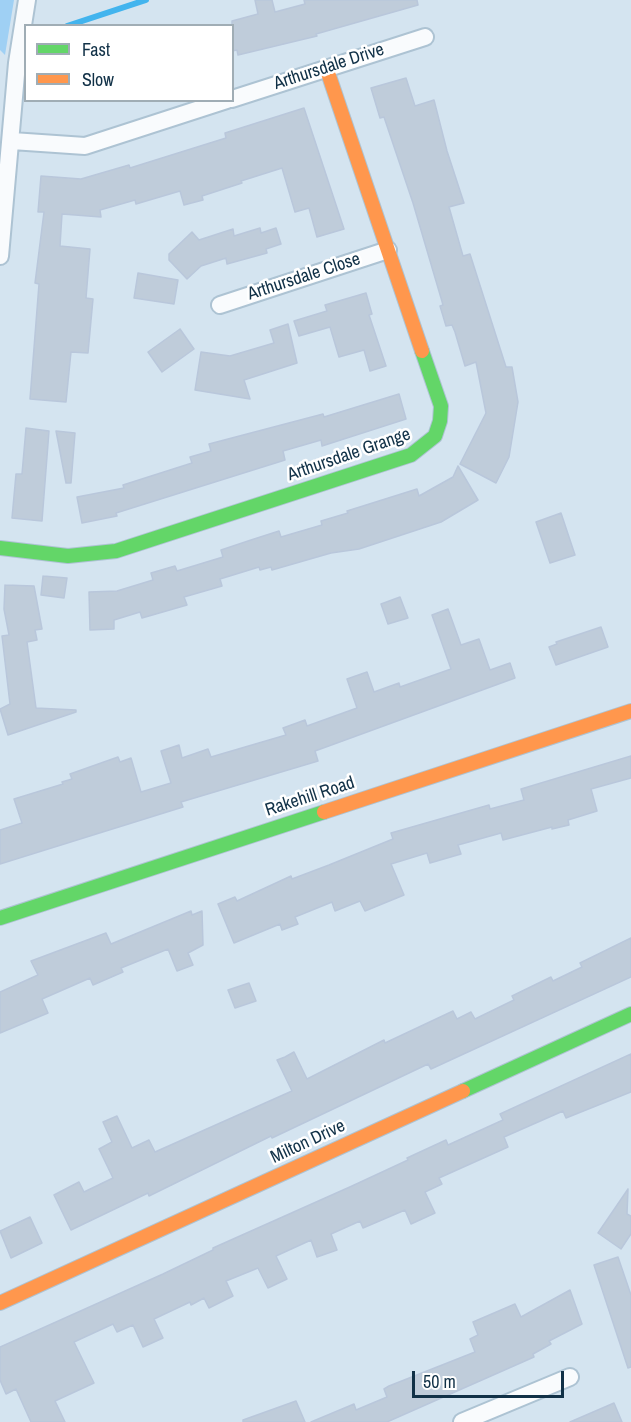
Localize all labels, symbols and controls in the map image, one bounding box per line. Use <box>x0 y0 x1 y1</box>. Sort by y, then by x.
legend <box>24 24 234 102</box>
text: Fast <box>82 37 110 62</box>
street label: Arthursdale Drive <box>271 39 387 95</box>
text: Slow <box>82 67 114 92</box>
street label: Arthursdale Close <box>245 249 363 305</box>
street label: Arthursdale Grange <box>285 424 413 486</box>
street label: Rakehill Road <box>263 772 357 822</box>
street label: Milton Drive <box>267 1115 349 1169</box>
scale bar <box>415 1359 566 1397</box>
text: 50 m <box>423 1369 456 1394</box>

